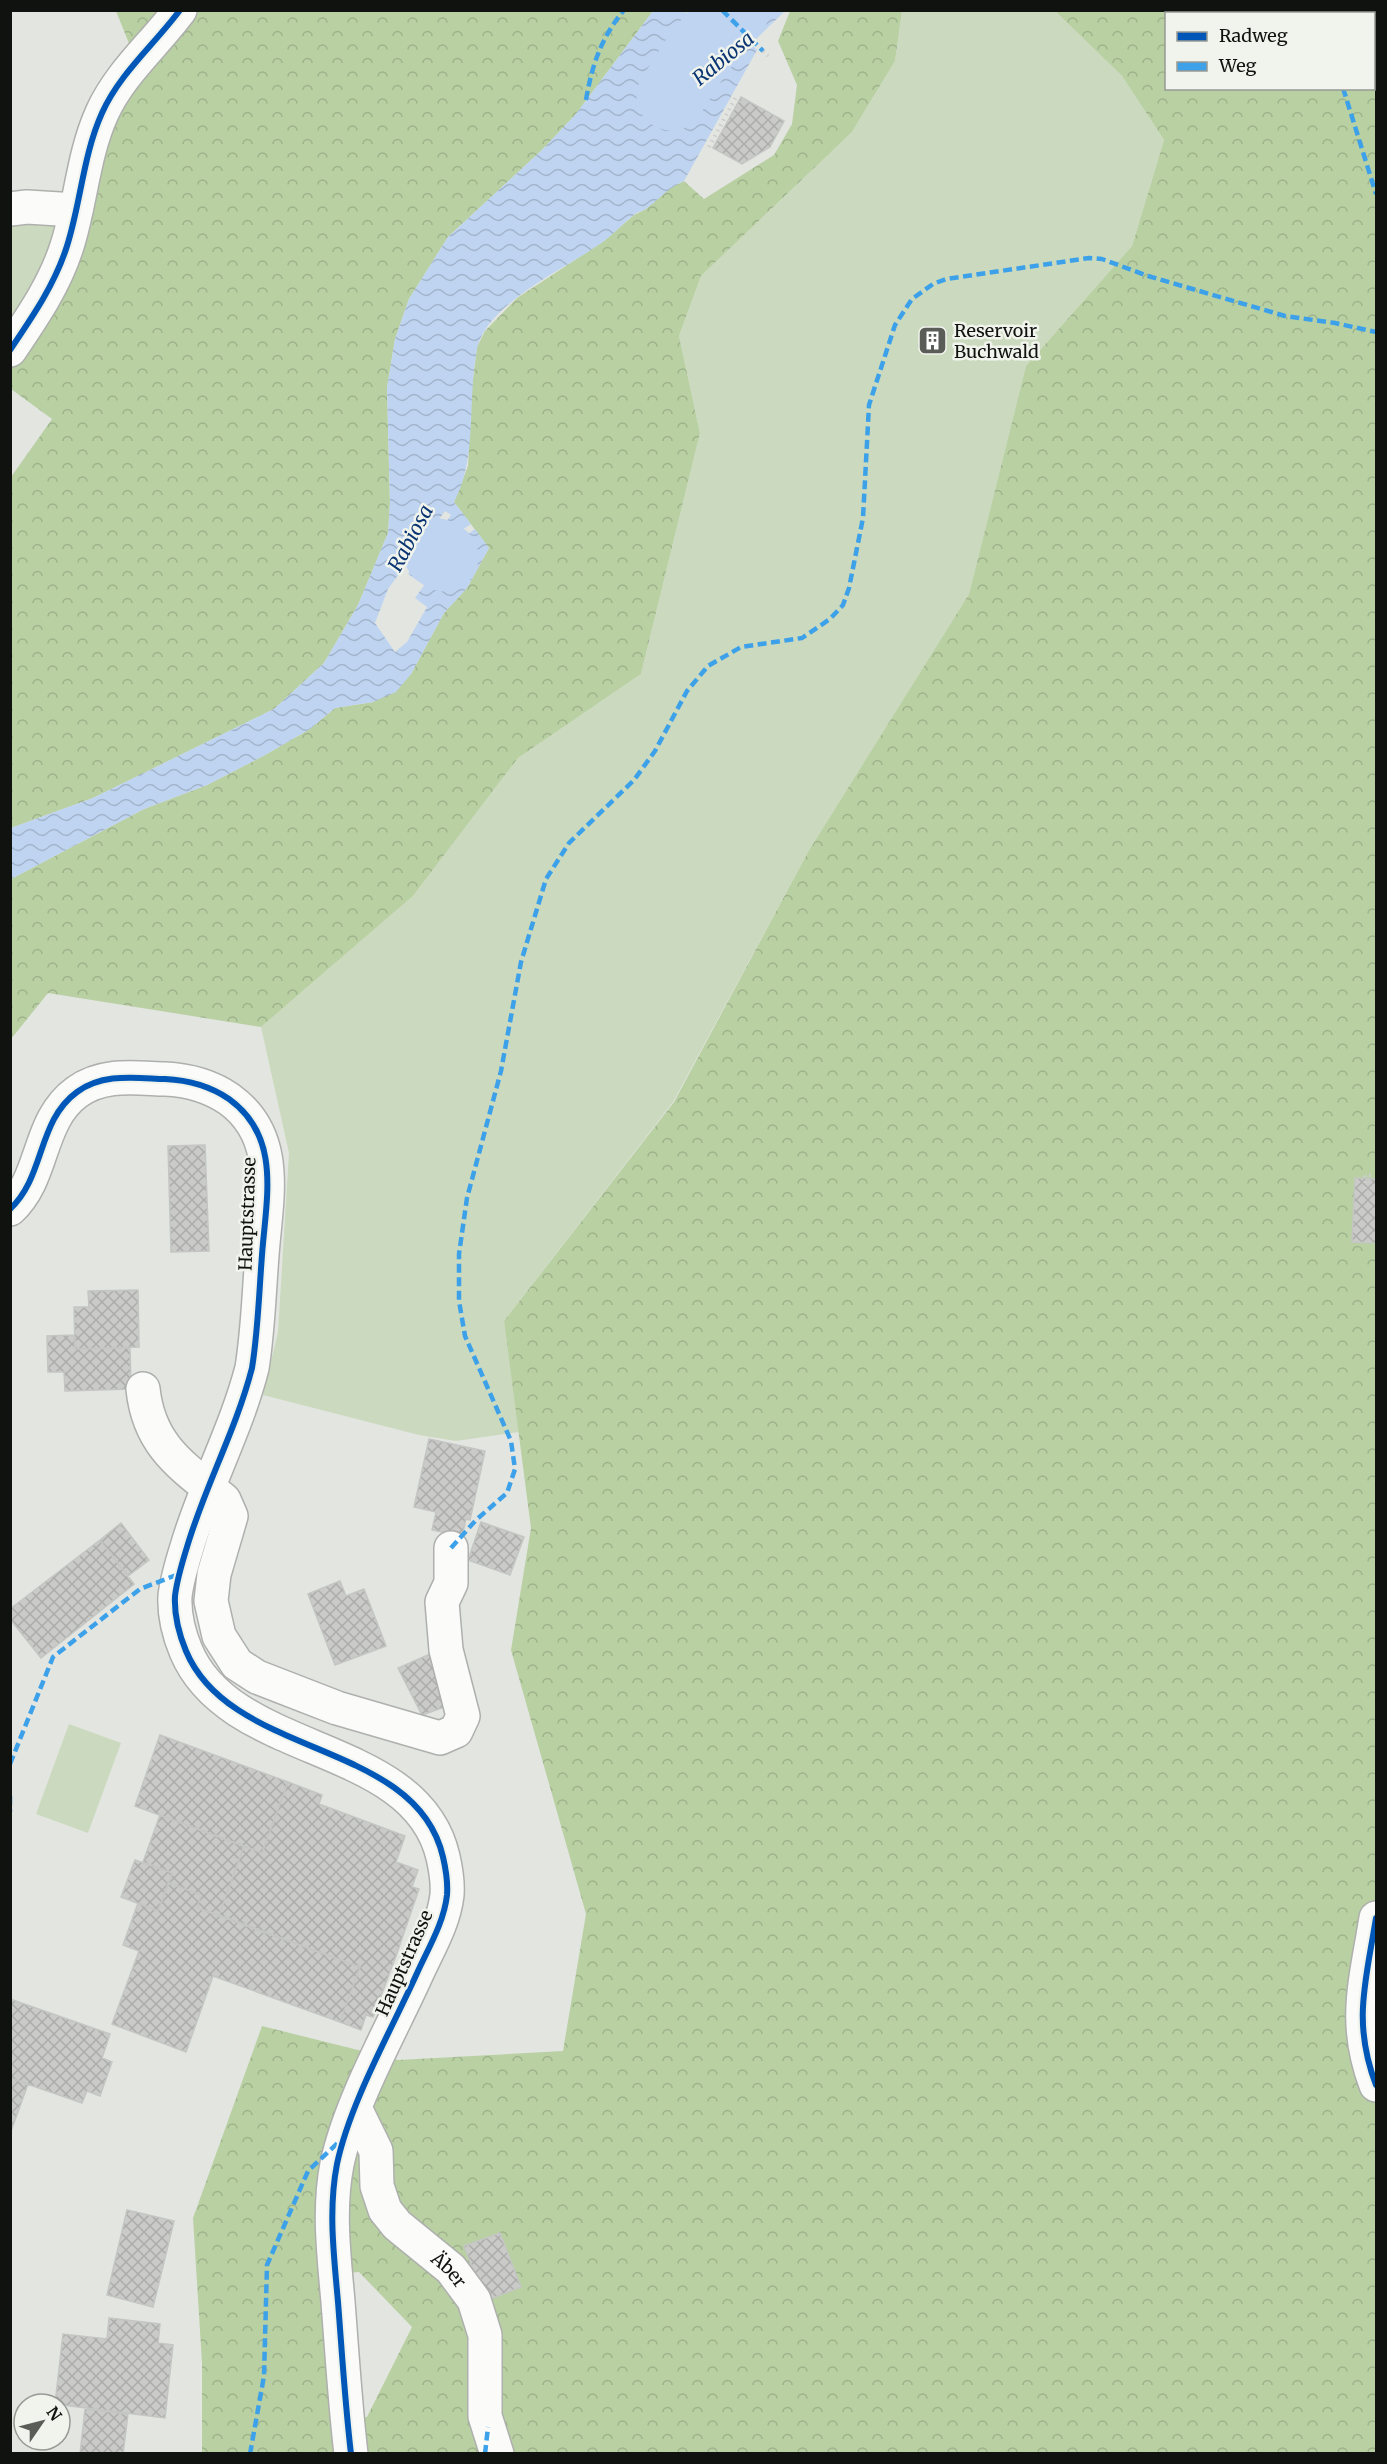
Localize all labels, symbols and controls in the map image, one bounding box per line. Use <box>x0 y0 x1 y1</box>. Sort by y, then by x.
legend <box>1165 12 1375 90</box>
text: Radweg <box>1219 24 1288 47</box>
water label: Rabiosa <box>687 26 759 90</box>
text: Weg <box>1218 54 1257 77</box>
place label: Reservoir Buchwald <box>954 319 1039 363</box>
building icon: Reservoir Buchwald <box>917 324 949 356</box>
water label: Rabiosa <box>382 500 438 576</box>
street label: Hauptstrasse <box>234 1157 260 1271</box>
street label: Hauptstrasse <box>370 1906 438 2020</box>
street label: Äber <box>426 2246 472 2292</box>
north arrow <box>12 2392 72 2452</box>
text: N <box>42 2402 66 2425</box>

